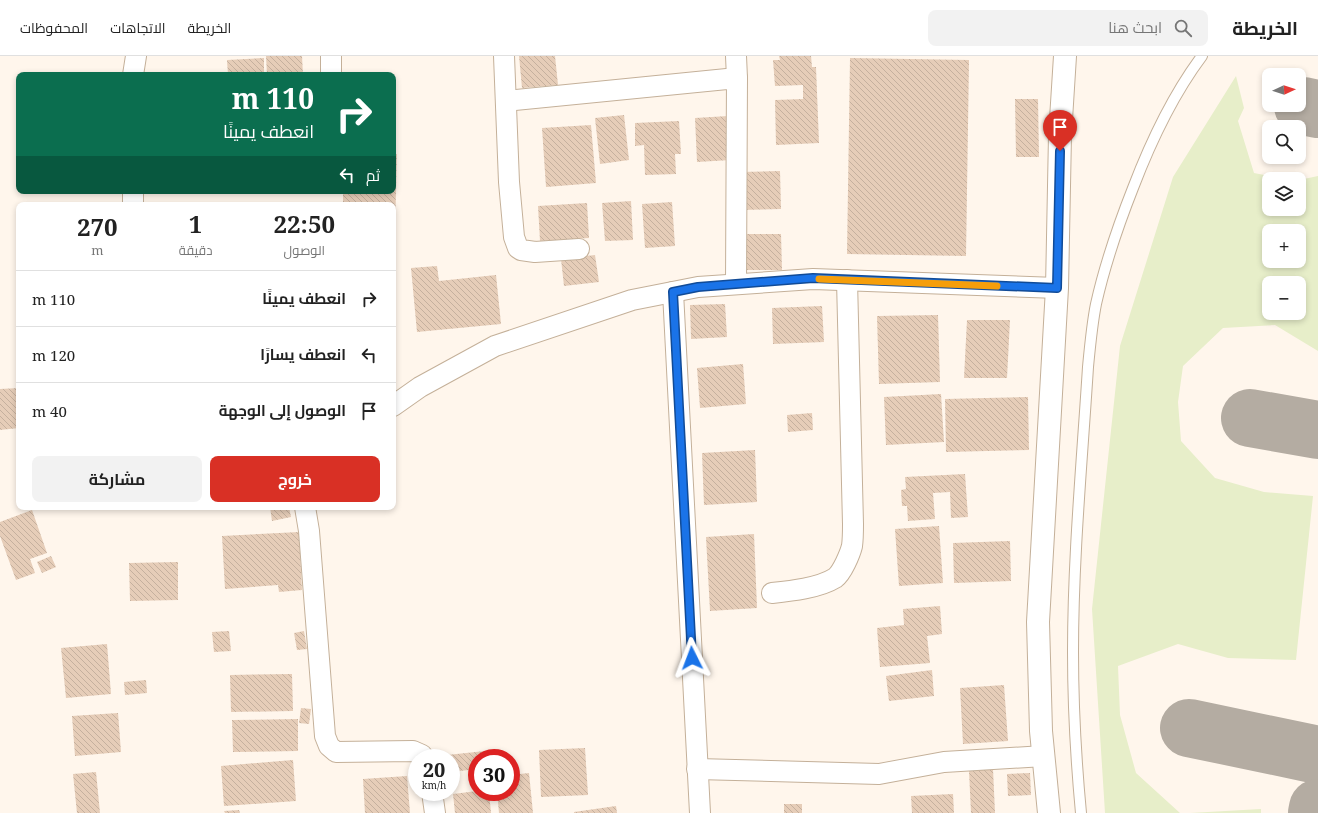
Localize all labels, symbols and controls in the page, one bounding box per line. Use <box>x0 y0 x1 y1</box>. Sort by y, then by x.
search box <box>928 10 1208 46</box>
text: الخريطة <box>1232 15 1298 41</box>
text: ابحث هنا <box>1108 17 1162 37</box>
icon: search <box>1172 17 1194 39</box>
text: المحفوظات <box>20 18 88 37</box>
text: الاتجاهات <box>110 18 166 37</box>
text: الخريطة <box>188 18 231 37</box>
north arrow <box>1262 68 1306 112</box>
map controls <box>1262 68 1306 320</box>
text: 110 m <box>232 79 314 117</box>
icon: right <box>328 88 380 140</box>
pin <box>1043 110 1077 151</box>
icon: arrive <box>1049 116 1071 138</box>
text: انعطف يمينًا <box>223 119 314 143</box>
button: search <box>1262 120 1306 164</box>
icon: left <box>336 164 358 186</box>
text: ثم <box>366 165 380 185</box>
button: layers <box>1262 172 1306 216</box>
text: 1 <box>189 207 202 240</box>
text: 22:50 <box>273 207 335 240</box>
text: 270 <box>77 210 118 243</box>
button: + <box>1262 224 1306 268</box>
text: m <box>91 241 103 259</box>
text: دقيقة <box>179 241 212 259</box>
text: الوصول <box>284 241 325 259</box>
button: − <box>1262 276 1306 320</box>
text: انعطف يمينًا <box>262 288 346 308</box>
icon: right <box>358 288 380 310</box>
text: 110 m <box>32 289 75 309</box>
text: انعطف يسارًا <box>260 344 346 364</box>
icon: left <box>358 344 380 366</box>
text: 120 m <box>32 345 75 365</box>
text: الوصول إلى الوجهة <box>219 400 346 420</box>
icon: arrive <box>358 400 380 422</box>
text: 40 m <box>32 401 67 421</box>
button: مشاركة <box>32 456 202 502</box>
button: خروج <box>210 456 380 502</box>
position arrow <box>671 637 713 679</box>
speed limit sign: 30 <box>468 749 520 801</box>
text: 20 <box>423 756 445 783</box>
text: km/h <box>422 778 446 792</box>

